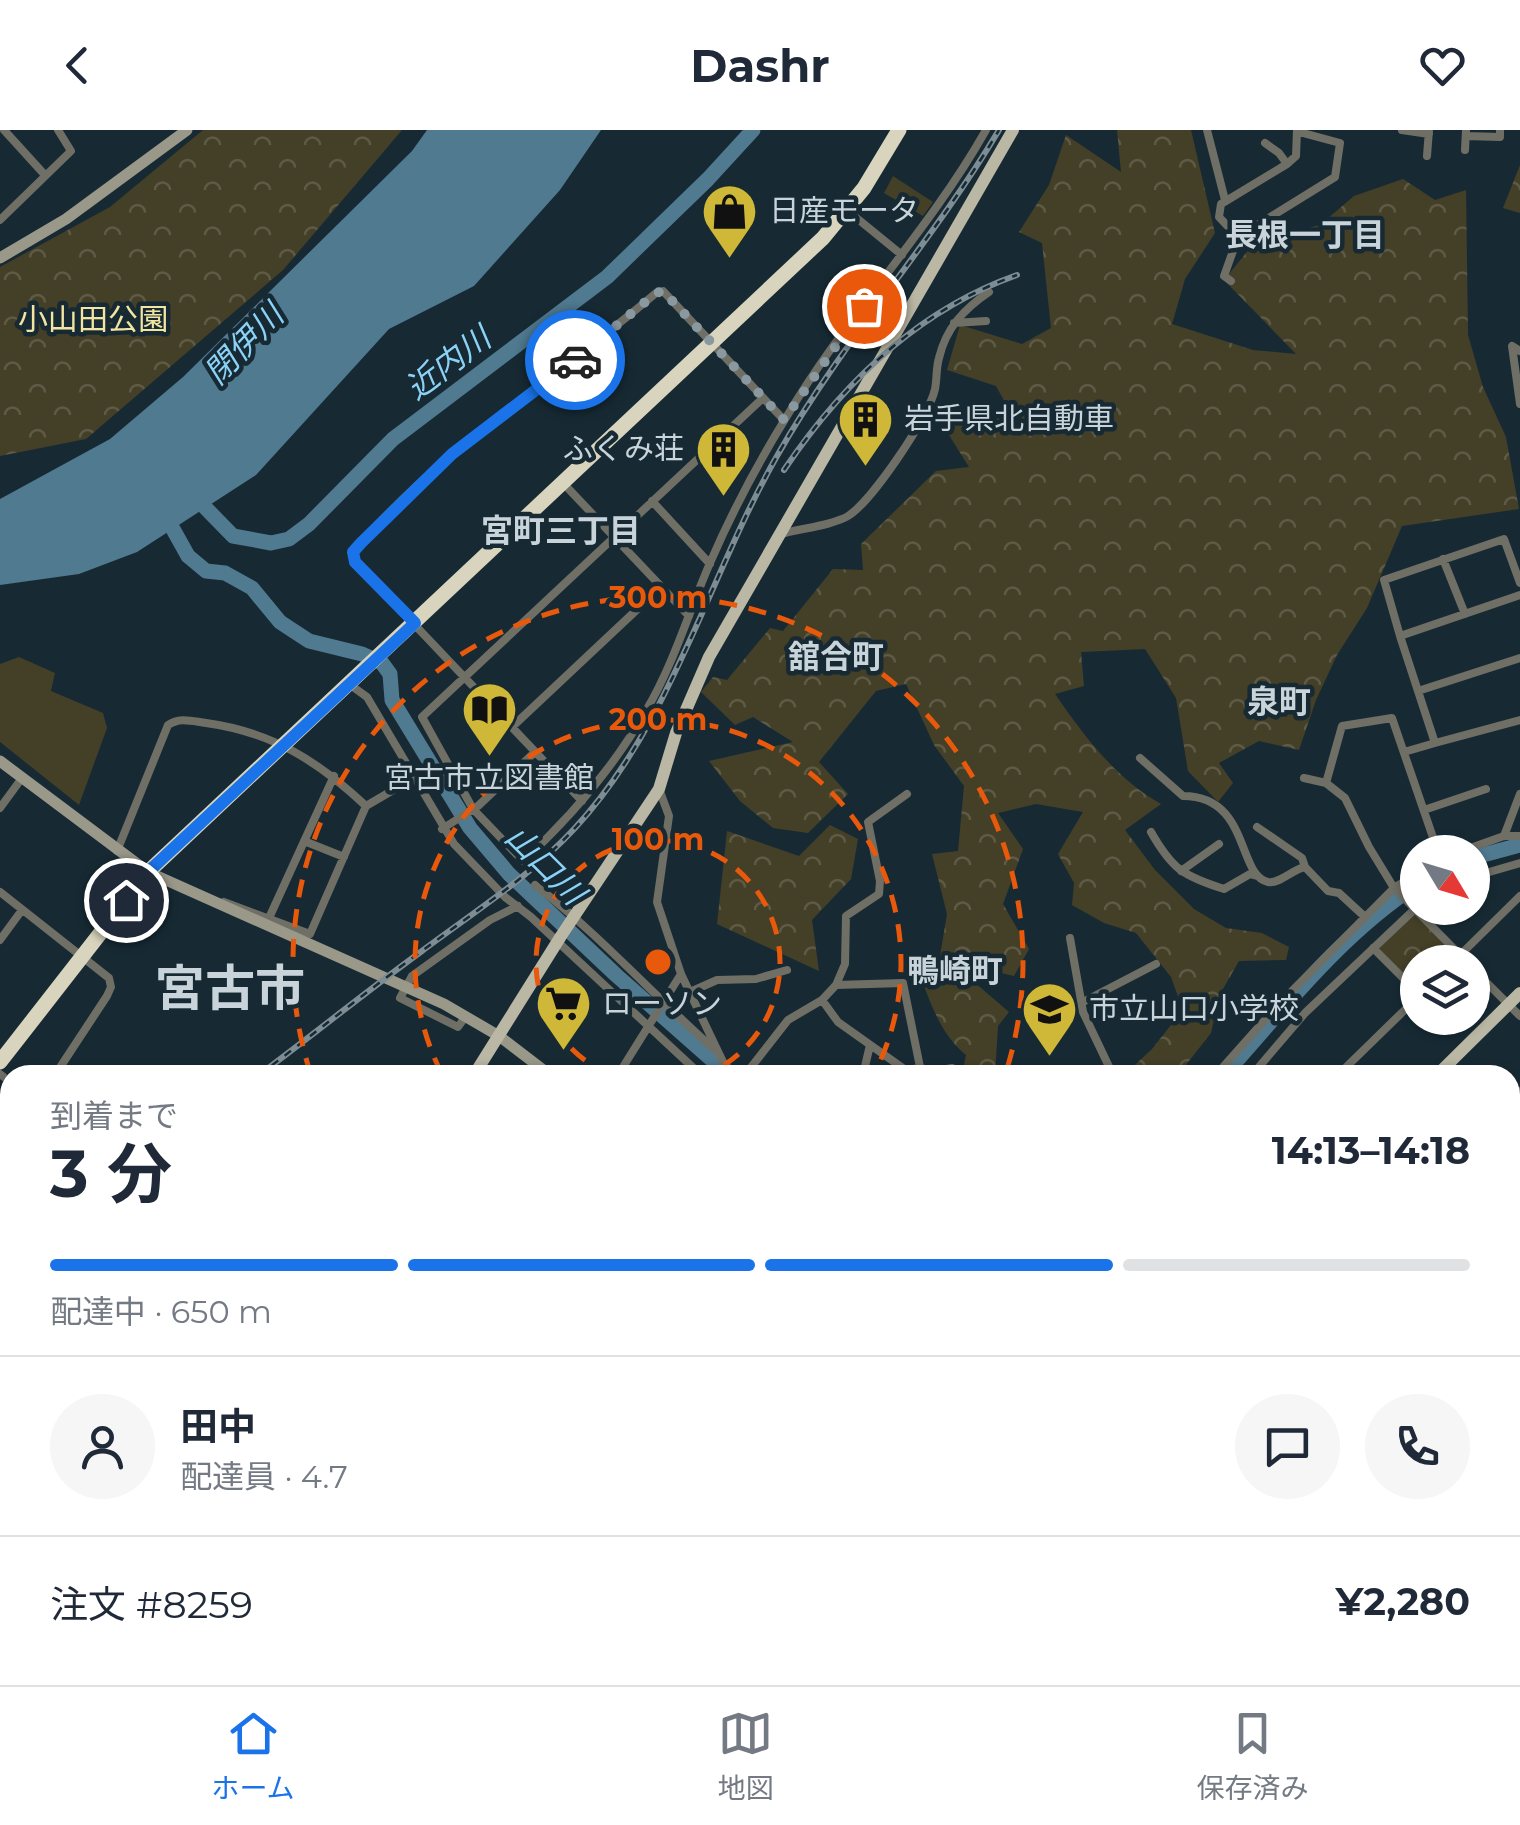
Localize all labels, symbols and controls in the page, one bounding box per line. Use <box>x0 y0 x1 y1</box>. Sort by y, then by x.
icon: back <box>50 38 105 93</box>
text: Dashr <box>690 38 830 93</box>
icon: heart <box>1415 38 1470 93</box>
shop icon: 日産モータ <box>700 181 760 260</box>
place label: 日産モータ <box>769 192 919 229</box>
district label: 長根一丁目 <box>1225 215 1385 254</box>
pin <box>822 264 907 349</box>
icon: bag <box>837 279 892 334</box>
water label: 閉伊川 <box>196 293 293 392</box>
park label: 小山田公園 <box>18 301 168 338</box>
courier <box>525 310 625 410</box>
water label: 近内川 <box>398 316 500 407</box>
icon: car <box>548 333 603 388</box>
building icon: 岩手県北自動車 <box>835 389 895 468</box>
place label: 岩手県北自動車 <box>904 400 1114 437</box>
building icon: ふくみ荘 <box>693 419 753 498</box>
place label: ふくみ荘 <box>563 430 684 467</box>
district label: 宮町三丁目 <box>481 511 641 550</box>
text: 300 m <box>608 579 707 616</box>
district label: 舘合町 <box>788 637 884 676</box>
library icon: 宮古市立図書館 <box>459 680 519 759</box>
district label: 泉町 <box>1247 682 1311 721</box>
text: 200 m <box>609 701 707 738</box>
place label: 宮古市立図書館 <box>384 759 594 796</box>
water label: 山口川 <box>498 817 595 914</box>
text: 100 m <box>612 821 704 858</box>
north arrow <box>1400 835 1490 925</box>
map controls <box>1400 835 1490 1035</box>
pin <box>84 858 169 943</box>
icon: home <box>99 873 154 928</box>
centre of rings <box>640 944 676 980</box>
button: layers <box>1400 945 1490 1035</box>
district label: 鴨崎町 <box>907 951 1003 990</box>
district label: 宮古市 <box>155 958 305 1019</box>
supermarket icon: ローソン <box>533 974 593 1053</box>
school or university icon: 市立山口小学校 <box>1020 979 1080 1058</box>
place label: ローソン <box>602 985 722 1022</box>
place label: 市立山口小学校 <box>1089 990 1299 1027</box>
text: 到着まで <box>50 1096 178 1135</box>
text: 14:13–14:18 <box>1272 1127 1470 1174</box>
text: 3 分 <box>50 1134 172 1213</box>
text: 配達中 · 650 m <box>50 1292 272 1331</box>
button: person <box>50 1394 155 1499</box>
button: chat <box>1235 1394 1340 1499</box>
button: phone <box>1365 1394 1470 1499</box>
text: 田中 <box>180 1403 256 1450</box>
text: 配達員 · 4.7 <box>180 1457 348 1496</box>
text: ¥2,280 <box>1336 1578 1470 1625</box>
text: 注文 #8259 <box>50 1581 253 1628</box>
tab: ホーム <box>211 1706 295 1806</box>
tab: 地図 <box>718 1706 774 1806</box>
tab: 保存済み <box>1196 1706 1309 1806</box>

